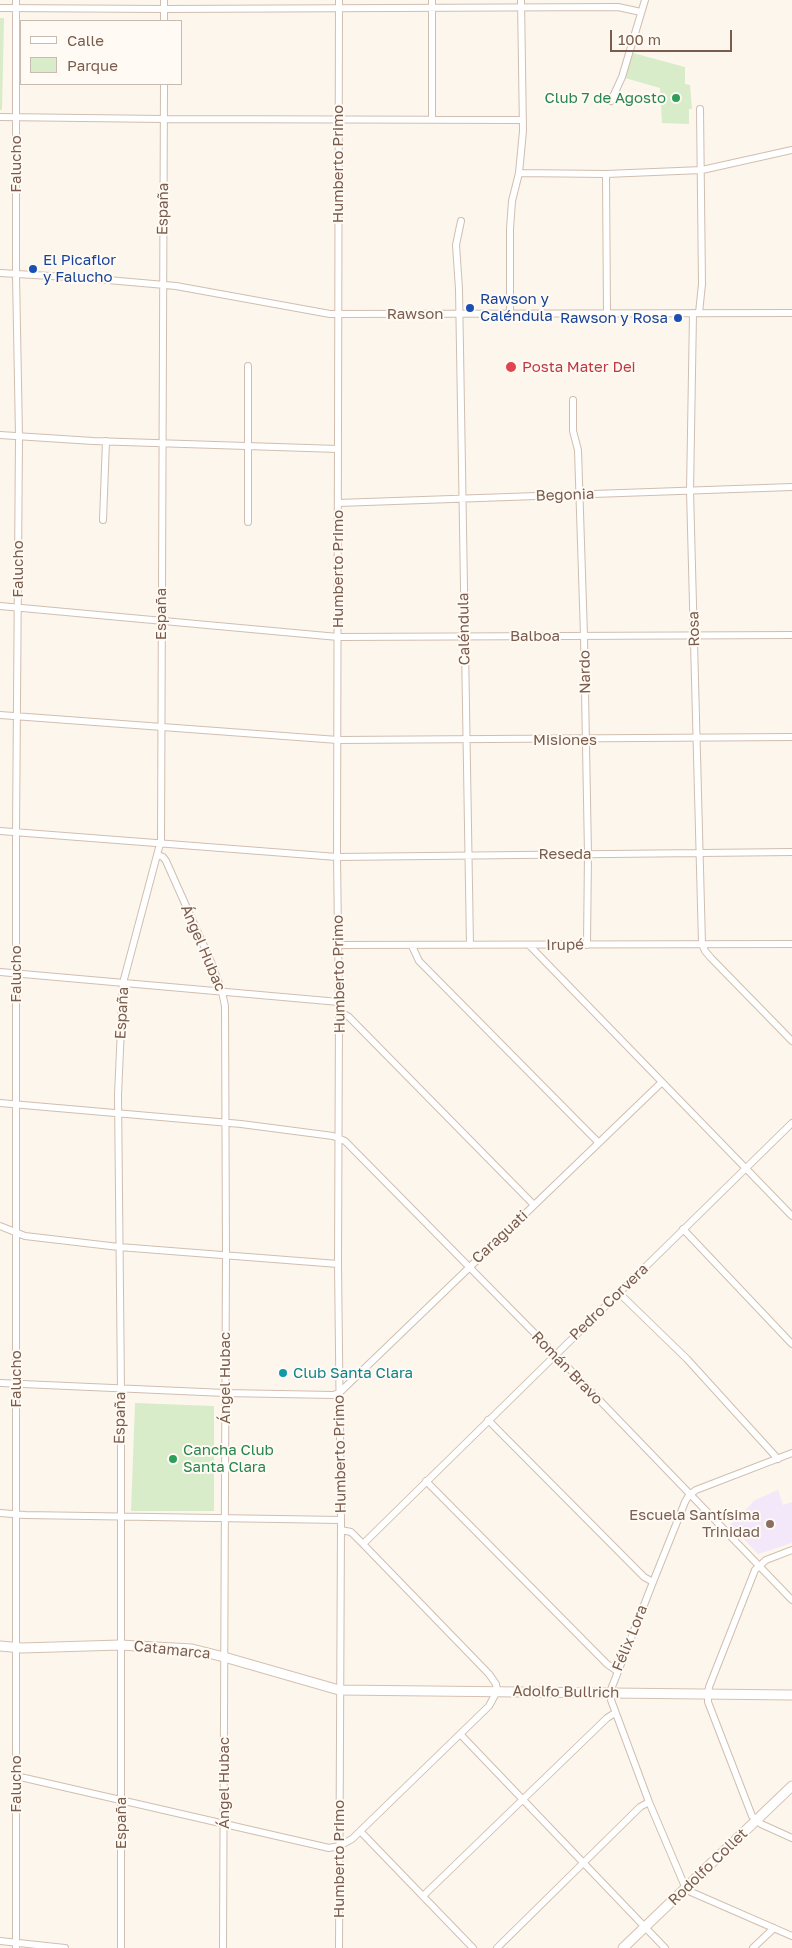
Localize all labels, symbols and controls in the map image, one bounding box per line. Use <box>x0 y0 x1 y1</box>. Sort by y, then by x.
legend <box>20 20 182 85</box>
scale bar <box>612 20 734 52</box>
text: 100 m <box>618 30 661 48</box>
text: Calle <box>67 31 104 49</box>
text: Parque <box>67 56 118 74</box>
place label: Club 7 de Agosto <box>545 89 666 107</box>
marker: Club 7 de Agosto <box>670 92 682 104</box>
street label: Humberto Primo <box>329 105 347 223</box>
street label: Falucho <box>7 135 25 193</box>
street label: España <box>154 183 172 235</box>
place label: El Picaflor y Falucho <box>43 251 116 286</box>
marker: El Picaflor y Falucho <box>27 263 39 275</box>
place label: Rawson y Caléndula <box>480 290 553 325</box>
marker: Rawson y Caléndula <box>464 302 476 314</box>
street label: Rawson <box>387 305 443 323</box>
place label: Rawson y Rosa <box>560 309 668 327</box>
marker: Rawson y Rosa <box>672 312 684 324</box>
place label: Posta Mater Dei <box>522 358 636 376</box>
marker: Posta Mater Dei <box>504 360 518 374</box>
street label: Begonia <box>535 485 595 505</box>
street label: Humberto Primo <box>329 510 347 628</box>
street label: Falucho <box>9 540 27 598</box>
street label: España <box>152 588 170 640</box>
street label: Caléndula <box>454 592 474 666</box>
street label: Rosa <box>684 611 704 647</box>
street label: Balboa <box>510 627 560 645</box>
street label: Nardo <box>576 650 594 694</box>
street label: Misiones <box>533 731 597 749</box>
street label: Reseda <box>538 845 592 863</box>
street label: Ángel Hubac <box>177 902 229 994</box>
street label: Humberto Primo <box>329 915 349 1033</box>
street label: Irupé <box>546 936 584 954</box>
street label: Falucho <box>7 945 25 1003</box>
street label: España <box>112 986 132 1040</box>
street label: Caraguati <box>468 1207 532 1267</box>
street label: Pedro Corvera <box>566 1260 652 1344</box>
street label: Román Bravo <box>528 1328 606 1408</box>
street label: Ángel Hubac <box>216 1332 234 1424</box>
street label: Falucho <box>7 1350 25 1408</box>
place label: Club Santa Clara <box>293 1364 413 1382</box>
marker: Club Santa Clara <box>277 1367 289 1379</box>
street label: España <box>111 1392 129 1444</box>
street label: Humberto Primo <box>330 1395 350 1513</box>
place label: Cancha Club Santa Clara <box>183 1441 274 1476</box>
marker: Cancha Club Santa Clara <box>167 1453 179 1465</box>
place label: Escuela Santísima Trinidad <box>629 1506 760 1541</box>
marker: Escuela Santísima Trinidad <box>764 1518 776 1530</box>
street label: Félix Lora <box>609 1602 651 1674</box>
street label: Catamarca <box>133 1637 211 1663</box>
street label: Adolfo Bullrich <box>513 1682 619 1702</box>
street label: Ángel Hubac <box>215 1737 233 1829</box>
street label: Falucho <box>7 1755 25 1813</box>
street label: España <box>112 1797 130 1849</box>
street label: Humberto Primo <box>330 1800 348 1918</box>
street label: Rodolfo Collet <box>665 1825 751 1909</box>

